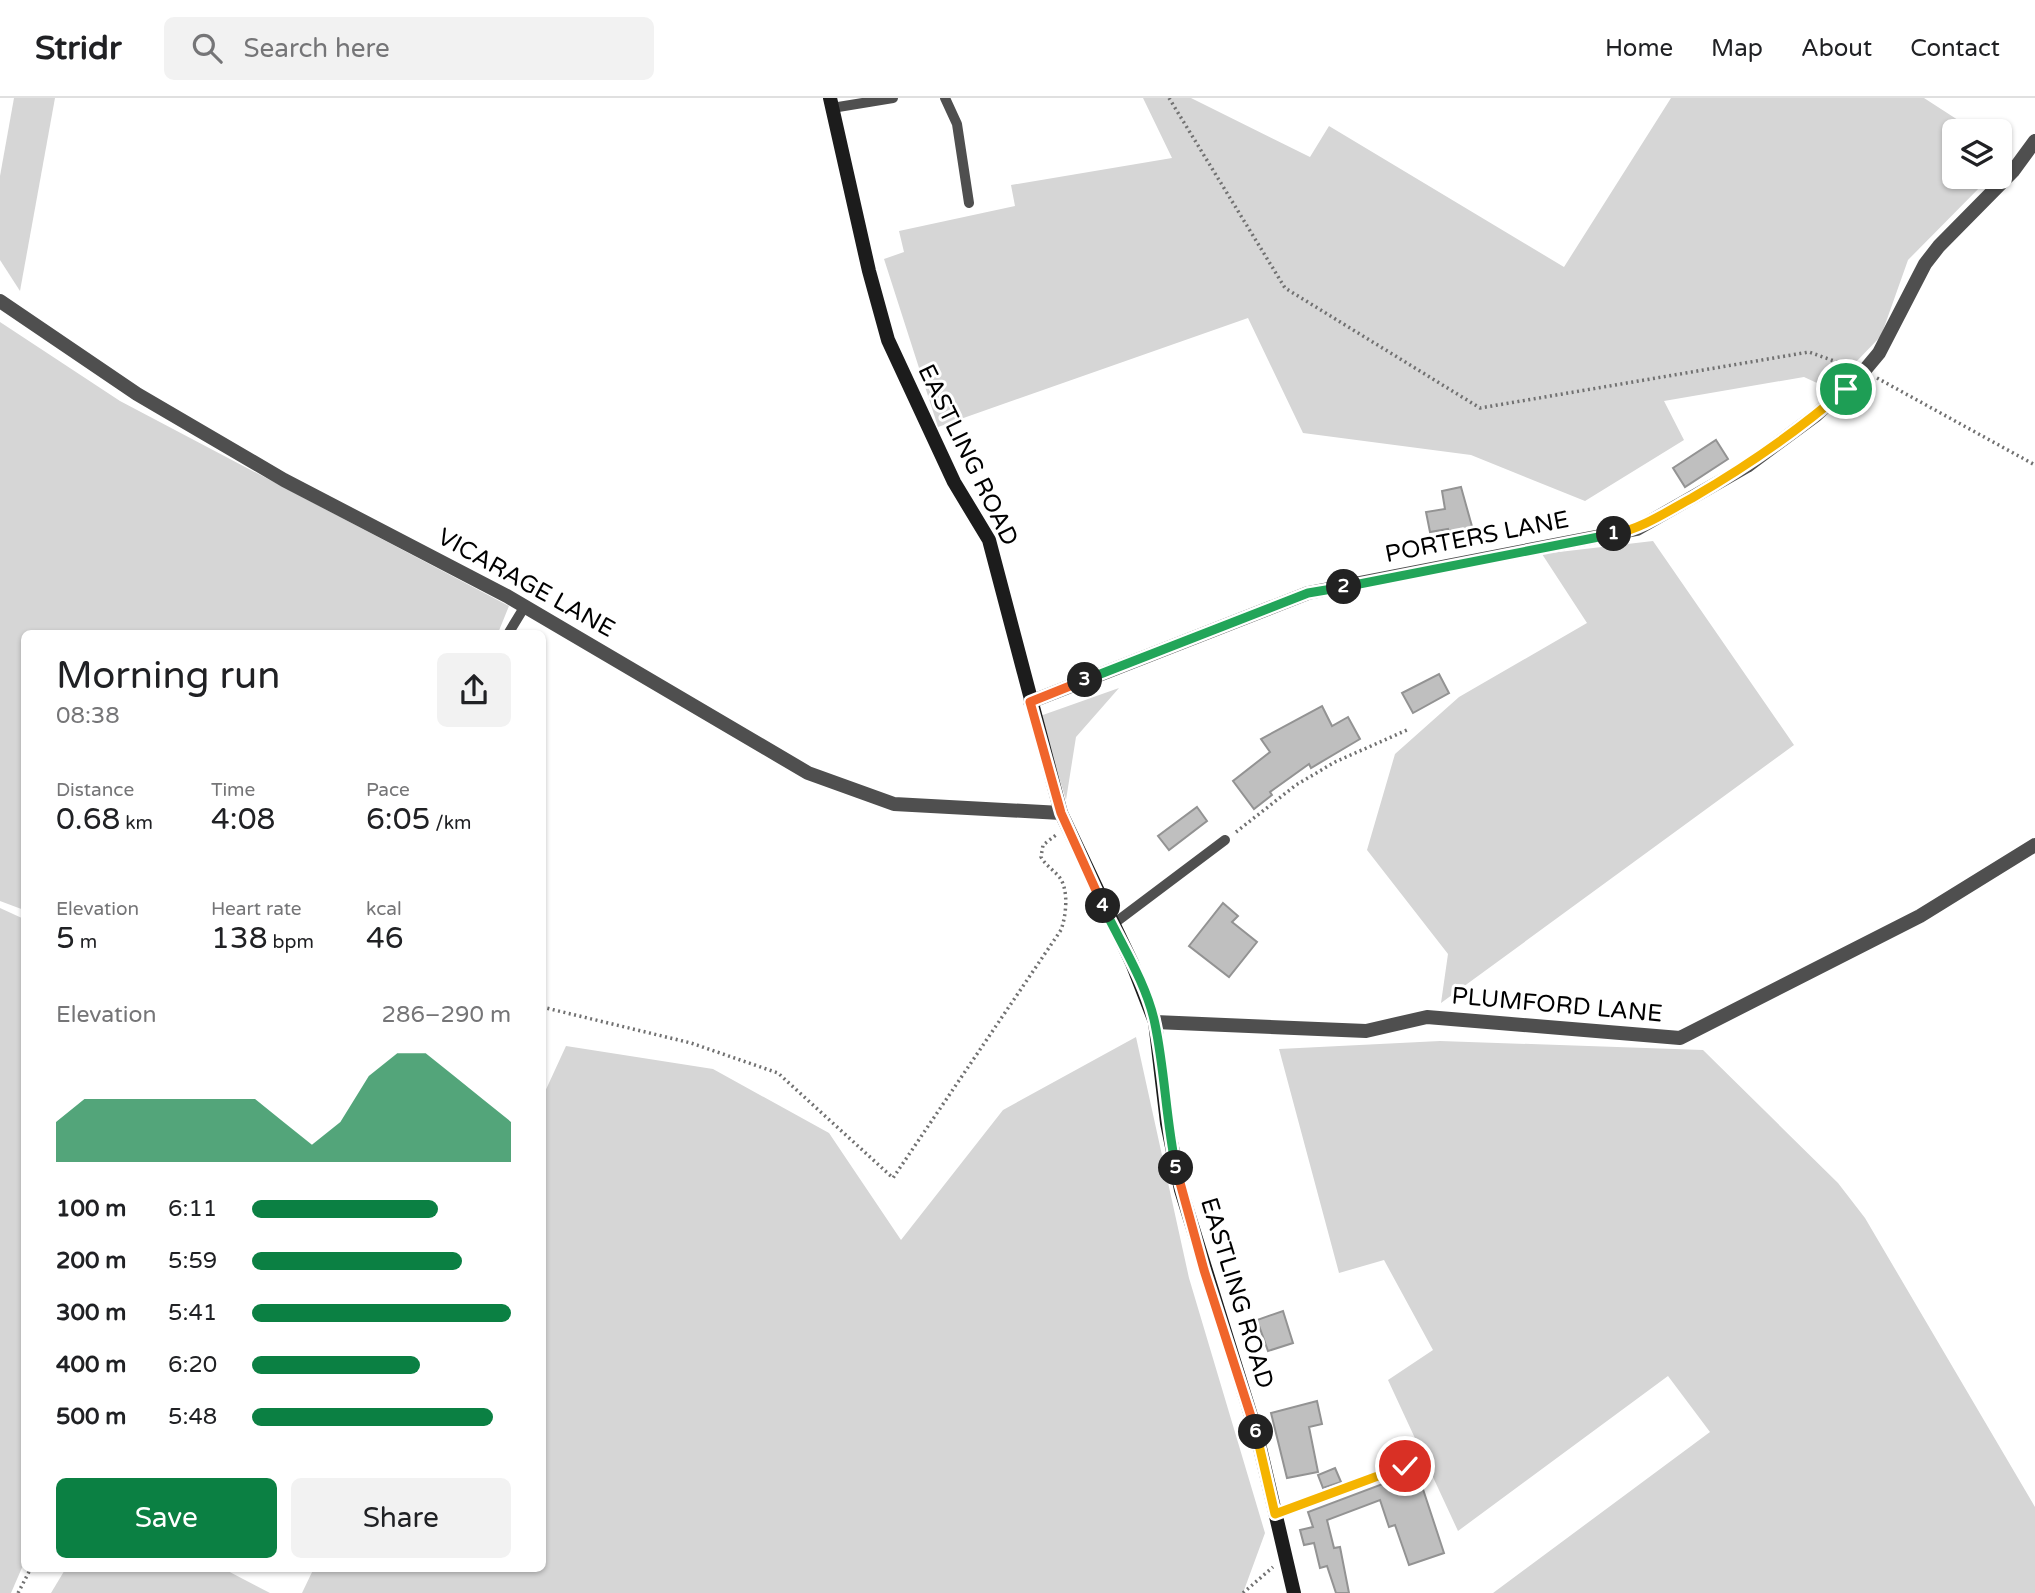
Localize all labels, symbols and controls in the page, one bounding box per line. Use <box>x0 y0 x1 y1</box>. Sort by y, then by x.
search box <box>164 17 654 80</box>
text: Stridr <box>35 29 122 68</box>
icon: search <box>188 29 226 67</box>
text: Search here <box>244 33 390 64</box>
text: Home <box>1605 34 1673 63</box>
text: Map <box>1711 34 1763 63</box>
text: About <box>1801 34 1872 63</box>
text: Contact <box>1910 34 2000 63</box>
map controls <box>1942 119 2012 189</box>
button: layers <box>1942 119 2012 189</box>
pin <box>1816 359 1876 419</box>
street label: EASTLING ROAD <box>912 360 1024 550</box>
icon: arrive <box>1827 370 1865 408</box>
street label: PORTERS LANE <box>1383 505 1571 569</box>
pin: 1 <box>1596 516 1632 551</box>
street label: VICARAGE LANE <box>432 522 620 644</box>
text: 1 <box>1608 522 1619 544</box>
pin: 2 <box>1326 570 1362 604</box>
text: 2 <box>1338 575 1349 597</box>
text: Morning run <box>56 653 280 699</box>
button: share <box>437 653 511 727</box>
pin: 3 <box>1068 662 1102 698</box>
text: 3 <box>1079 668 1090 690</box>
text: 08:38 <box>56 702 120 730</box>
text: Distance <box>56 779 134 801</box>
text: Time <box>211 779 255 801</box>
text: Pace <box>366 779 410 801</box>
text: 0.68 <box>56 801 120 838</box>
text: 4:08 <box>211 801 275 838</box>
text: 6:05 <box>366 801 430 838</box>
text: km <box>120 812 153 834</box>
text: /km <box>430 812 471 834</box>
pin: 4 <box>1086 888 1120 924</box>
text: 4 <box>1097 894 1108 916</box>
text: Elevation <box>56 898 139 920</box>
text: Heart rate <box>211 898 302 920</box>
text: kcal <box>366 898 402 920</box>
text: 5 <box>56 920 75 957</box>
text: 138 <box>211 920 268 957</box>
text: 46 <box>366 920 404 957</box>
text: m <box>75 931 97 953</box>
text: bpm <box>268 931 314 953</box>
street label: PLUMFORD LANE <box>1450 981 1664 1029</box>
text: Elevation <box>56 1001 157 1029</box>
text: 286–290 m <box>382 1001 511 1029</box>
pin: 5 <box>1158 1150 1194 1186</box>
text: 5 <box>1170 1156 1181 1178</box>
street label: EASTLING ROAD <box>1194 1194 1280 1392</box>
text: 100 m <box>56 1195 126 1223</box>
text: 6:11 <box>168 1195 217 1223</box>
text: 200 m <box>56 1247 126 1275</box>
text: 5:59 <box>168 1247 217 1275</box>
text: 300 m <box>56 1299 126 1327</box>
text: 5:41 <box>168 1299 217 1327</box>
text: 400 m <box>56 1351 126 1379</box>
text: 6:20 <box>168 1351 217 1379</box>
text: 500 m <box>56 1403 126 1431</box>
text: 5:48 <box>168 1403 217 1431</box>
pin: 6 <box>1238 1414 1274 1450</box>
text: 6 <box>1250 1420 1261 1442</box>
pin <box>1375 1436 1435 1496</box>
icon: check <box>1386 1447 1424 1485</box>
button: Save <box>56 1478 277 1558</box>
button: Share <box>291 1478 511 1558</box>

